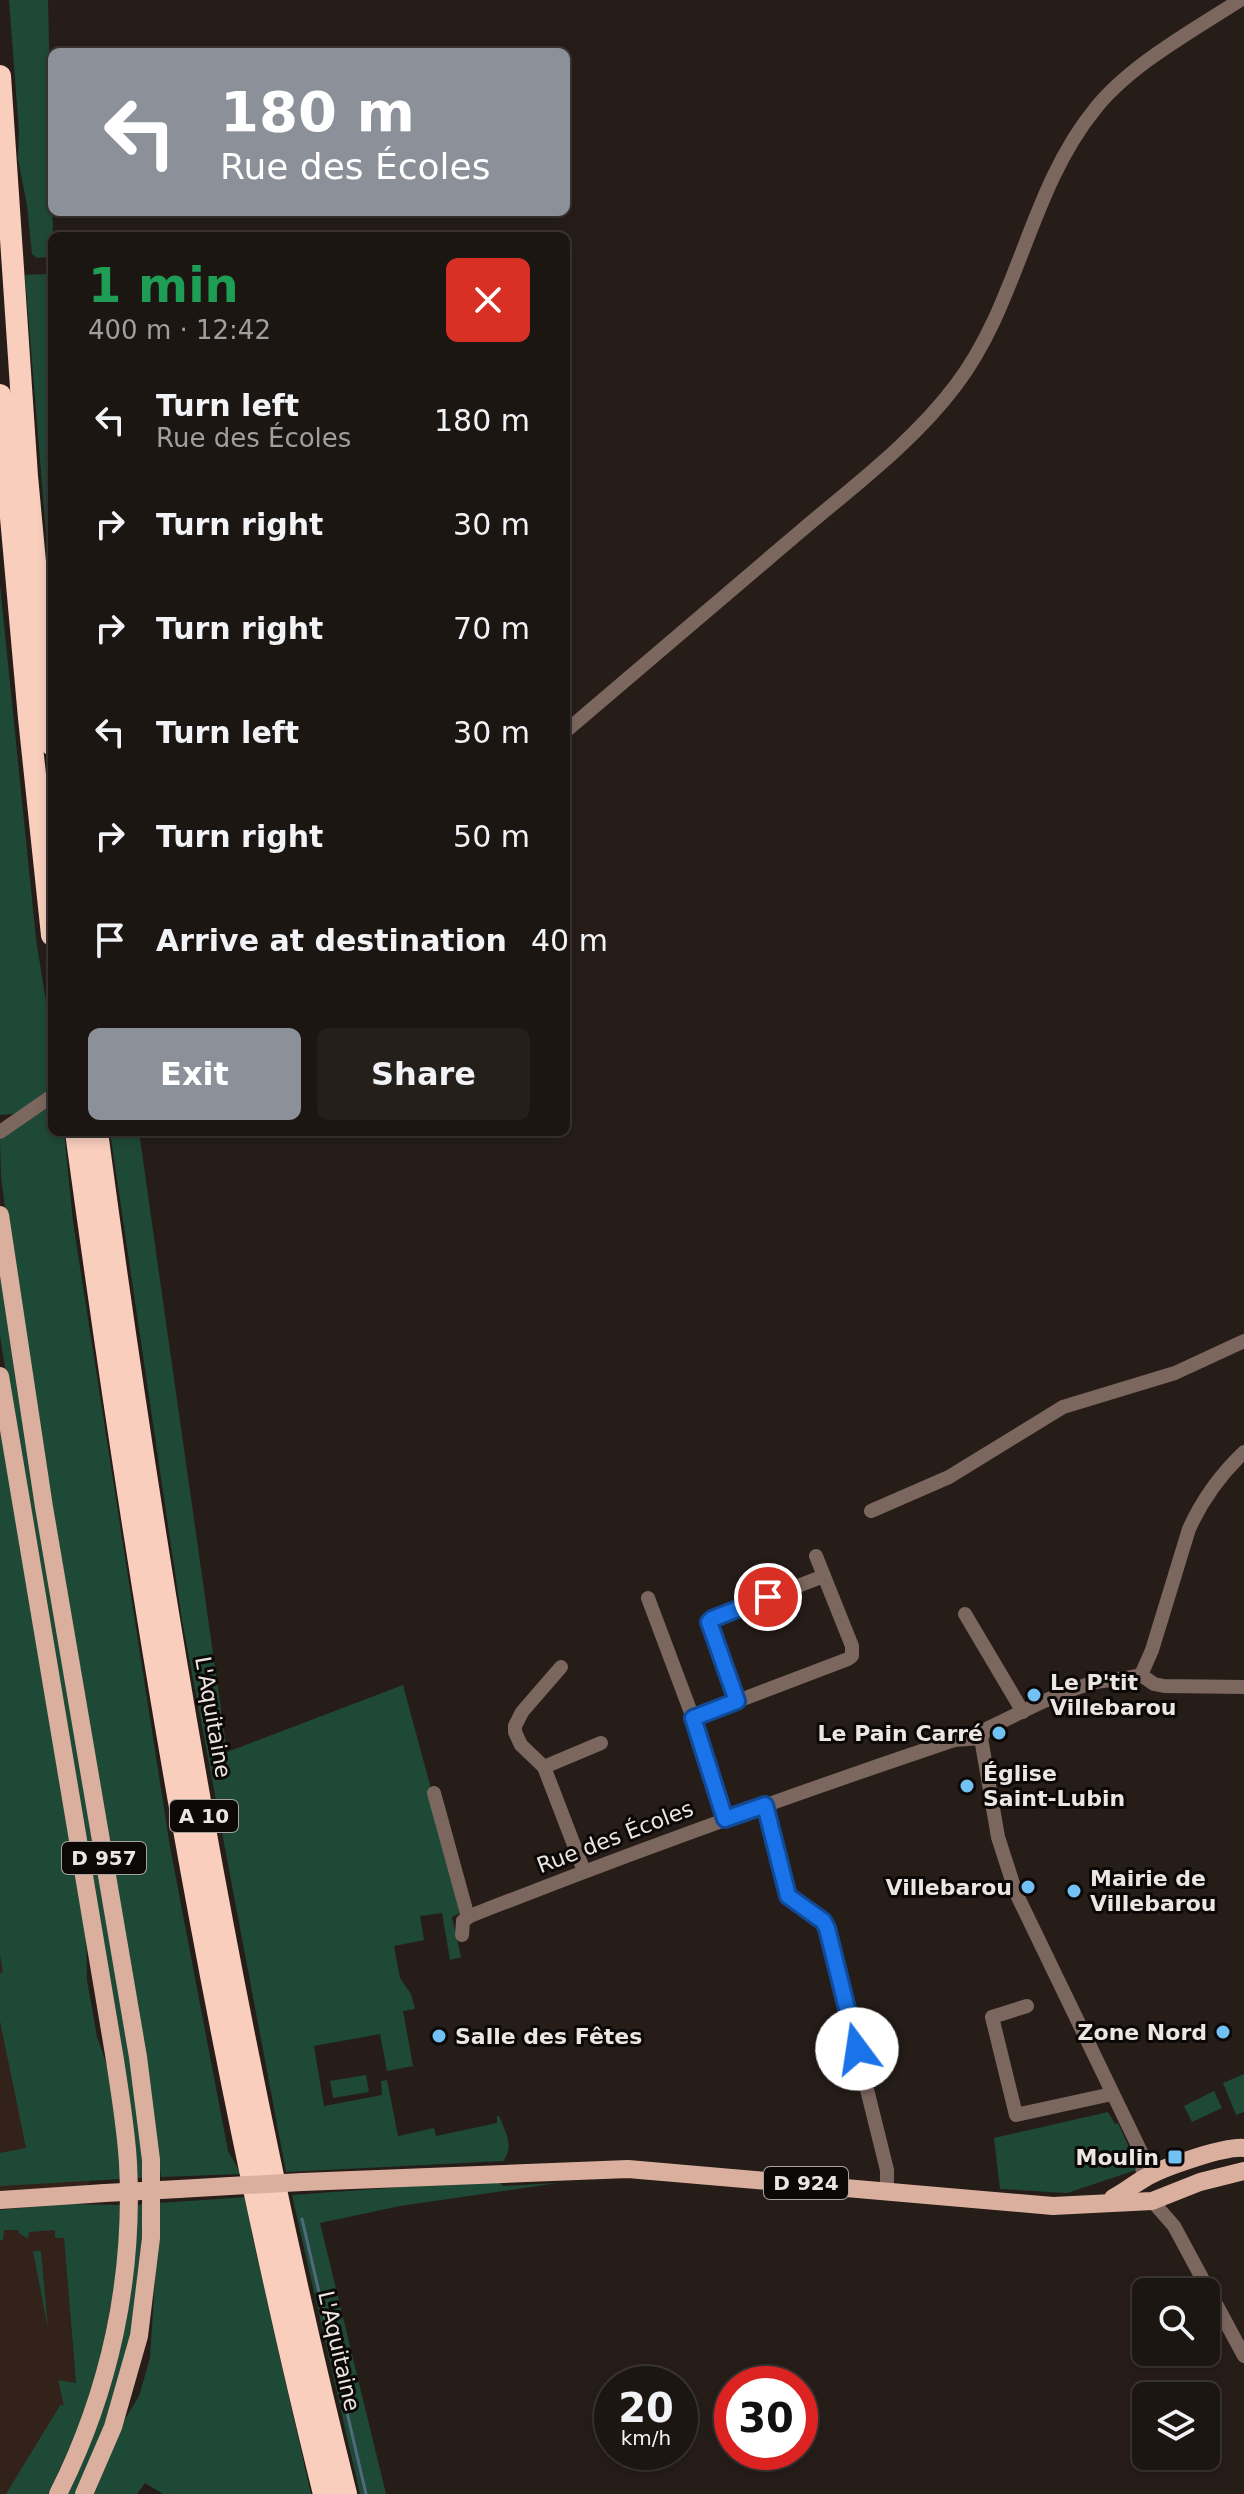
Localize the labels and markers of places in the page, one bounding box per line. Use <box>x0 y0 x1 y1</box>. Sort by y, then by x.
pin <box>734 1563 802 1631</box>
place label: Le P'tit Villebarou <box>1050 1670 1176 1720</box>
marker: Le P'tit Villebarou <box>1025 1686 1043 1704</box>
place label: Le Pain Carré <box>818 1721 983 1746</box>
marker: Le Pain Carré <box>990 1724 1008 1742</box>
place label: Église Saint-Lubin <box>983 1761 1125 1811</box>
marker: Église Saint-Lubin <box>958 1777 976 1795</box>
place label: Mairie de Villebarou <box>1090 1866 1216 1916</box>
place label: Villebarou <box>886 1875 1012 1900</box>
marker: Villebarou <box>1019 1878 1037 1896</box>
marker: Mairie de Villebarou <box>1065 1882 1083 1900</box>
place label: Zone Nord <box>1078 2020 1207 2045</box>
marker: Zone Nord <box>1214 2023 1232 2041</box>
place label: Salle des Fêtes <box>455 2024 642 2049</box>
marker: Salle des Fêtes <box>430 2027 448 2045</box>
place label: Moulin <box>1076 2145 1159 2170</box>
marker: Moulin <box>1166 2148 1184 2166</box>

